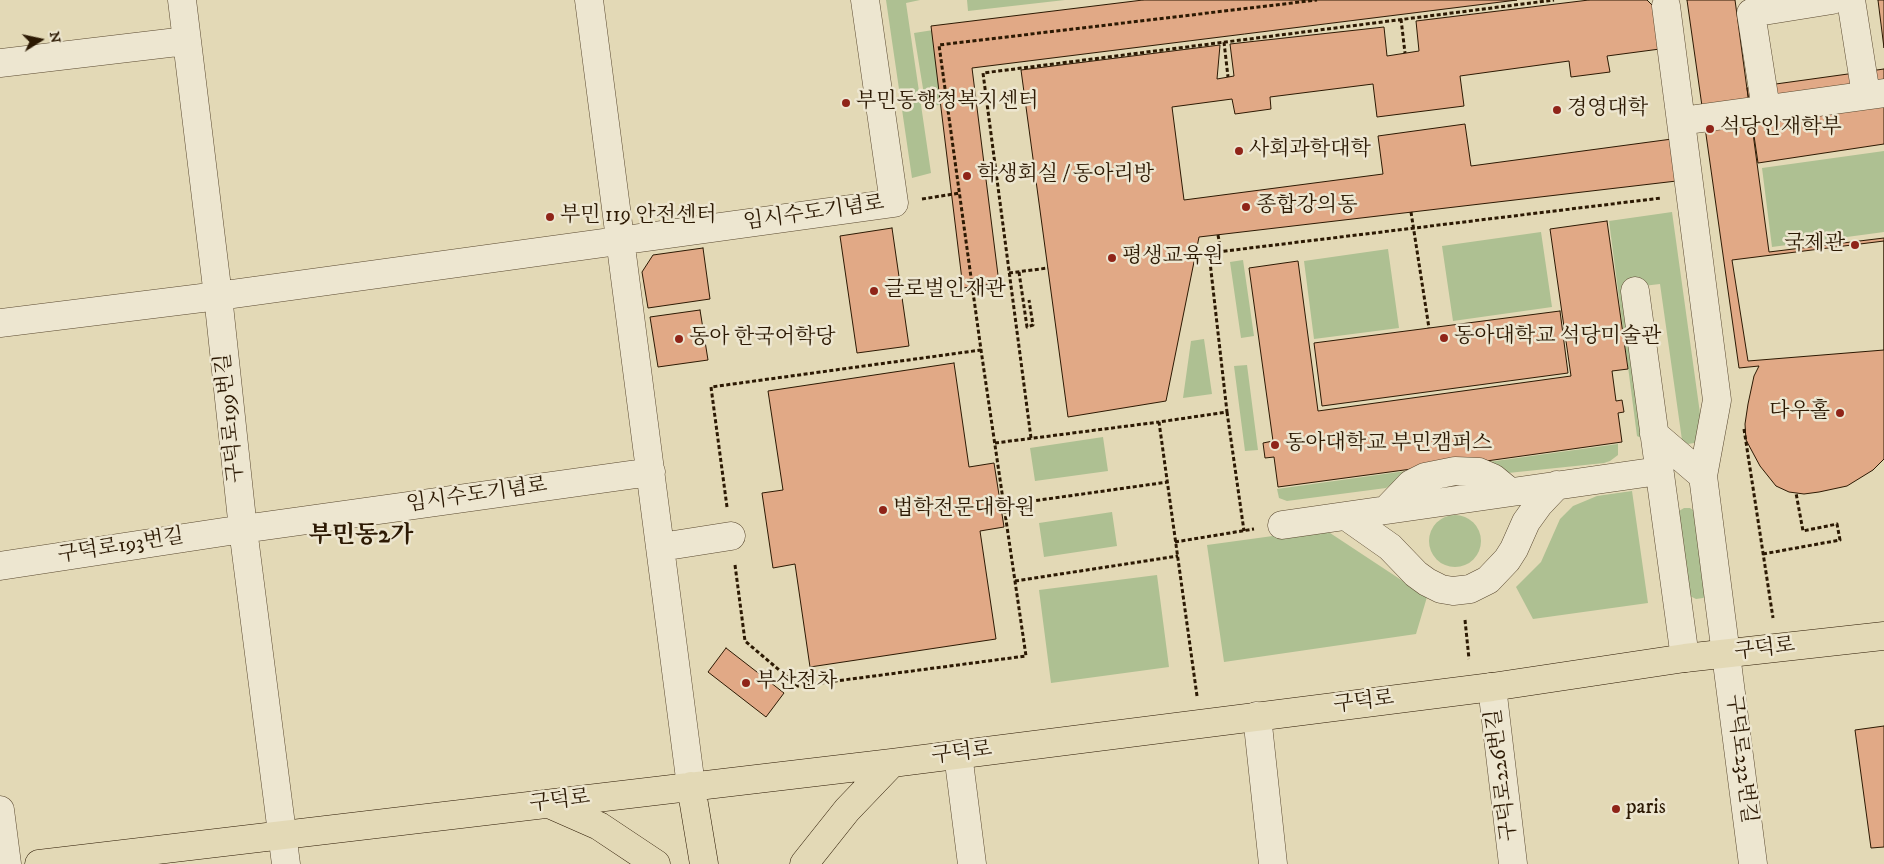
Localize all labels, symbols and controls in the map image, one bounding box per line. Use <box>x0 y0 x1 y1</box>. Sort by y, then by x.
north arrow <box>15 15 65 65</box>
text: N <box>45 30 65 45</box>
place label: 부민동행정복지센터 <box>856 90 1039 116</box>
marker: 부민동행정복지센터 <box>840 97 852 109</box>
place label: 경영대학 <box>1567 97 1648 123</box>
marker: 경영대학 <box>1551 104 1563 116</box>
place label: 석당인재학부 <box>1720 116 1842 142</box>
marker: 석당인재학부 <box>1704 123 1716 135</box>
place label: 사회과학대학 <box>1249 138 1371 164</box>
marker: 사회과학대학 <box>1233 145 1245 157</box>
place label: 학생회실 / 동아리방 <box>977 163 1154 189</box>
marker: 학생회실 / 동아리방 <box>961 170 973 182</box>
street label: 임시수도기념로 <box>742 192 886 236</box>
place label: 종합강의동 <box>1256 194 1357 220</box>
marker: 종합강의동 <box>1240 201 1252 213</box>
place label: 부민 119 안전센터 <box>560 204 717 230</box>
marker: 부민 119 안전센터 <box>544 211 556 223</box>
place label: 국제관 <box>1784 232 1845 258</box>
marker: 국제관 <box>1849 239 1861 251</box>
place label: 평생교육원 <box>1122 245 1223 271</box>
marker: 평생교육원 <box>1106 252 1118 264</box>
place label: 글로벌인재관 <box>884 278 1006 304</box>
marker: 글로벌인재관 <box>868 285 880 297</box>
place label: 동아대학교 석당미술관 <box>1454 325 1661 351</box>
place label: 동아 한국어학당 <box>689 326 836 352</box>
marker: 동아대학교 석당미술관 <box>1438 332 1450 344</box>
marker: 동아 한국어학당 <box>673 333 685 345</box>
street label: 구덕로199번길 <box>212 352 250 484</box>
place label: 다우홀 <box>1769 400 1830 426</box>
marker: 다우홀 <box>1834 407 1846 419</box>
place label: 동아대학교 부민캠퍼스 <box>1285 432 1492 458</box>
marker: 동아대학교 부민캠퍼스 <box>1269 439 1281 451</box>
street label: 임시수도기념로 <box>405 474 549 518</box>
place label: 법학전문대학원 <box>893 497 1035 523</box>
marker: 법학전문대학원 <box>877 504 889 516</box>
district label: 부민동2가 <box>309 523 413 551</box>
street label: 구덕로193번길 <box>56 525 186 569</box>
street label: 구덕로 <box>1733 634 1797 666</box>
place label: 부산전차 <box>756 670 837 696</box>
marker: 부산전차 <box>740 677 752 689</box>
street label: 구덕로 <box>1332 687 1396 719</box>
street label: 구덕로232번길 <box>1720 693 1760 825</box>
street label: 구덕로226번길 <box>1482 707 1524 843</box>
street label: 구덕로 <box>930 738 994 770</box>
street label: 구덕로 <box>528 786 592 818</box>
place label: paris <box>1626 796 1666 822</box>
marker: paris <box>1610 803 1622 815</box>

